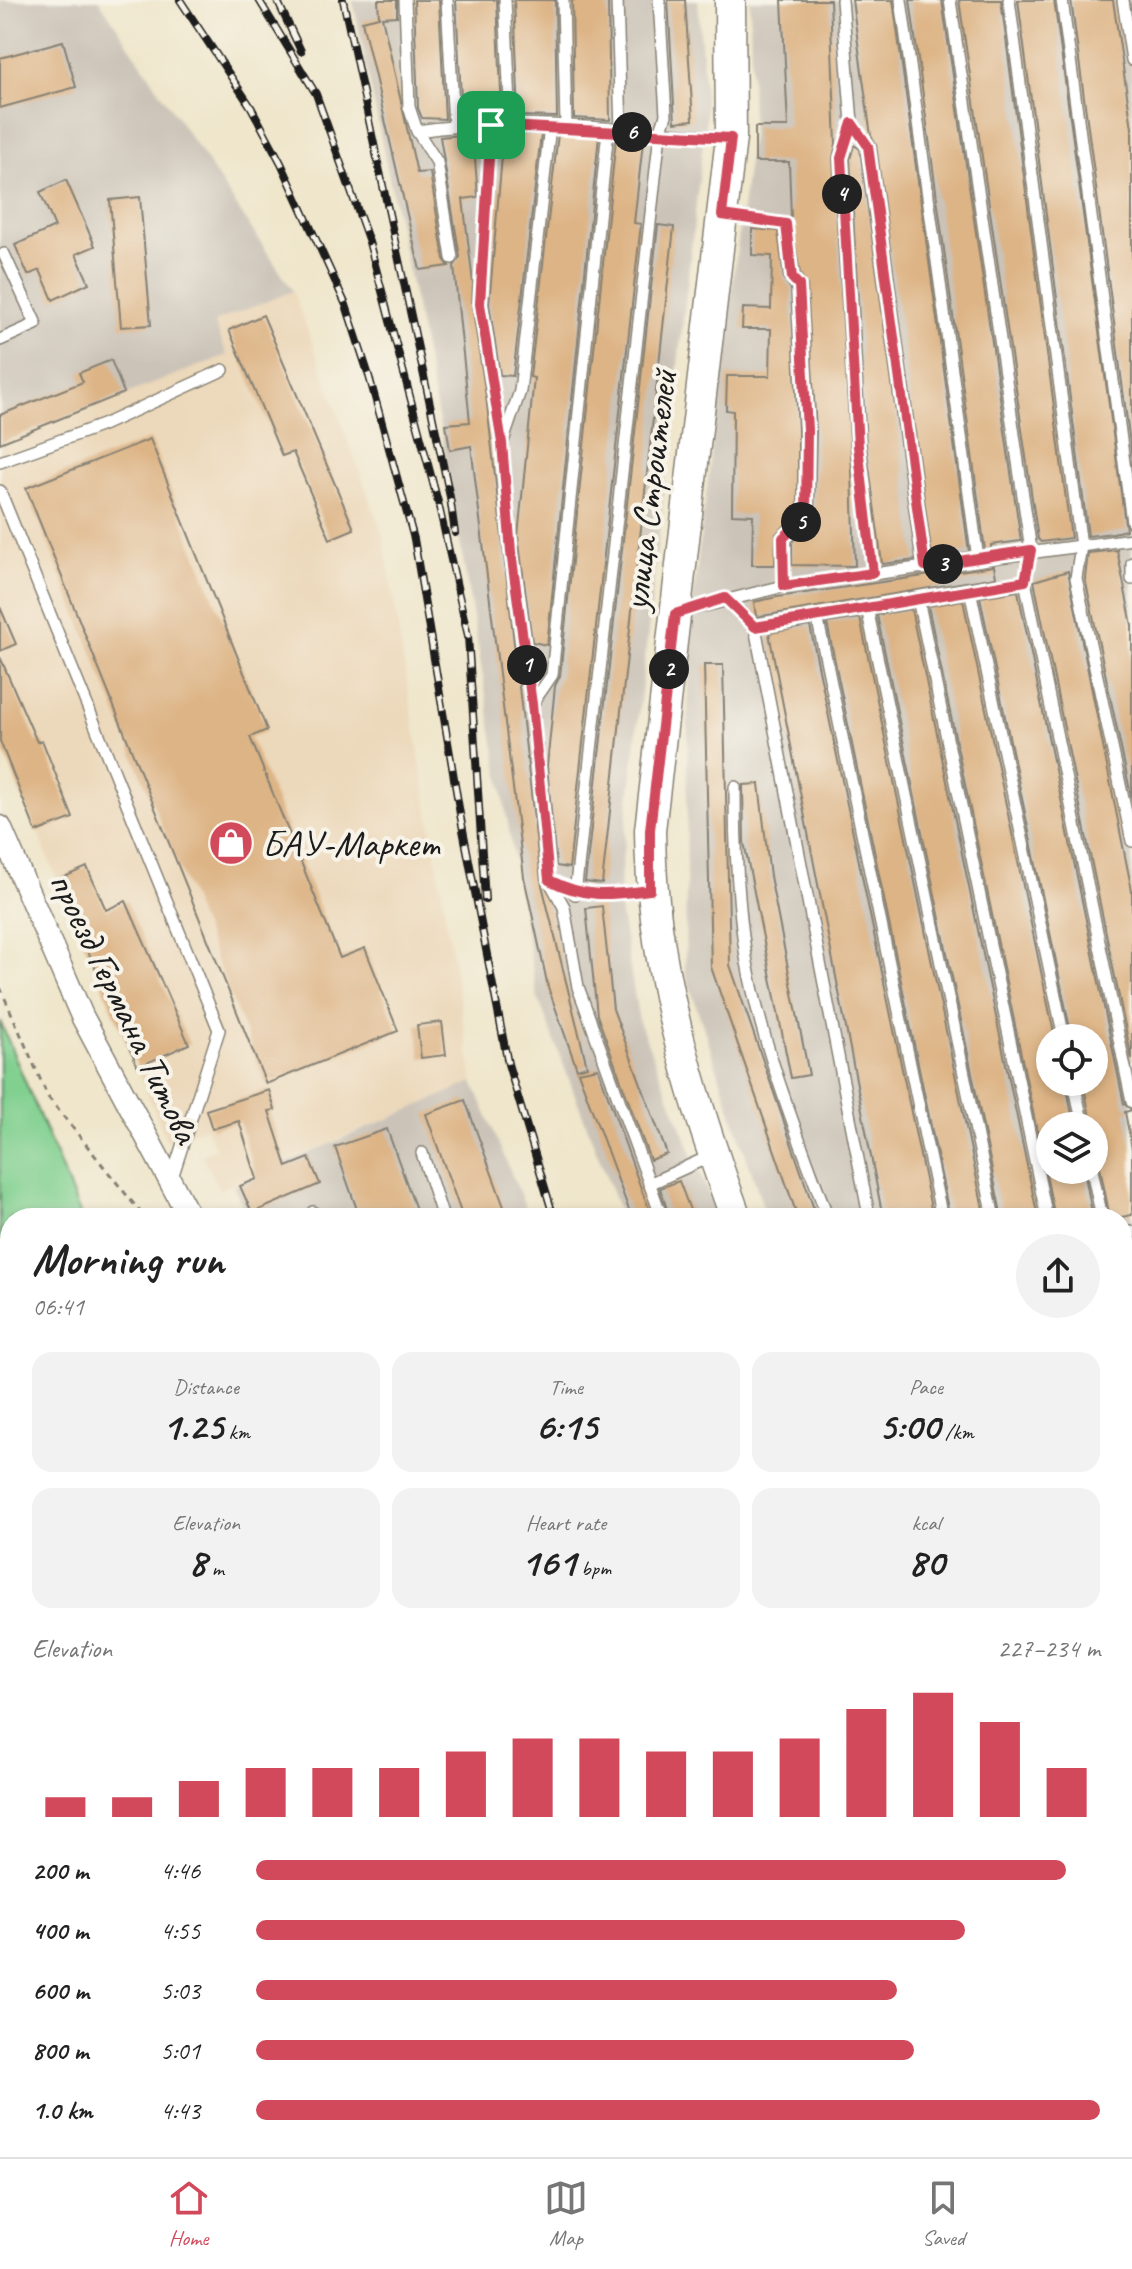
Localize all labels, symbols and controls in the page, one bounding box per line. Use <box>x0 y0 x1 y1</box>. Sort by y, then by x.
pin <box>457 91 525 159</box>
icon: arrive <box>469 103 513 147</box>
pin: 6 <box>612 112 652 152</box>
text: 6 <box>627 118 637 146</box>
pin: 4 <box>822 174 862 214</box>
text: 4 <box>837 180 847 208</box>
street label: улица Строителей <box>611 365 688 615</box>
pin: 5 <box>781 502 821 542</box>
text: 5 <box>796 508 806 536</box>
pin: 3 <box>923 544 963 584</box>
text: 3 <box>938 550 948 578</box>
pin: 1 <box>507 645 547 685</box>
pin: 2 <box>649 649 689 689</box>
text: 1 <box>522 651 532 679</box>
text: 2 <box>664 655 674 683</box>
shop icon: БАУ-Маркет <box>207 819 255 867</box>
place label: БАУ-Маркет <box>262 820 442 867</box>
street label: проезд Германа Титова <box>39 864 212 1153</box>
map controls <box>1036 1024 1108 1184</box>
button: locate <box>1036 1024 1108 1096</box>
button: layers <box>1036 1112 1108 1184</box>
text: Morning run <box>32 1232 224 1287</box>
button: share <box>1016 1234 1100 1318</box>
text: 06:41 <box>32 1290 84 1323</box>
text: Distance <box>173 1373 239 1401</box>
text: Time <box>549 1373 583 1401</box>
text: Pace <box>909 1373 943 1401</box>
text: 1.25 <box>162 1401 223 1451</box>
text: 6:15 <box>535 1401 597 1451</box>
text: 5:00 <box>878 1401 940 1451</box>
text: km <box>223 1418 250 1446</box>
text: /km <box>940 1418 974 1446</box>
text: Elevation <box>172 1509 240 1537</box>
text: Heart rate <box>526 1509 606 1537</box>
text: kcal <box>911 1509 941 1537</box>
text: 8 <box>188 1537 206 1587</box>
text: 161 <box>521 1537 576 1587</box>
text: 80 <box>908 1537 944 1587</box>
text: m <box>206 1554 224 1582</box>
text: bpm <box>576 1554 611 1582</box>
text: Elevation <box>32 1632 112 1665</box>
text: 227–234 m <box>997 1632 1100 1665</box>
text: 200 m <box>32 1854 88 1887</box>
text: 4:46 <box>160 1854 200 1887</box>
text: 400 m <box>32 1914 88 1947</box>
text: 4:55 <box>160 1914 200 1947</box>
text: 600 m <box>32 1974 89 2007</box>
text: 5:03 <box>160 1974 200 2007</box>
text: 800 m <box>32 2034 88 2067</box>
text: 5:01 <box>160 2034 200 2067</box>
text: 1.0 km <box>32 2094 92 2127</box>
text: 4:43 <box>160 2094 200 2127</box>
tab: Home <box>167 2176 211 2252</box>
tab: Map <box>544 2176 588 2252</box>
tab: Saved <box>921 2176 965 2252</box>

